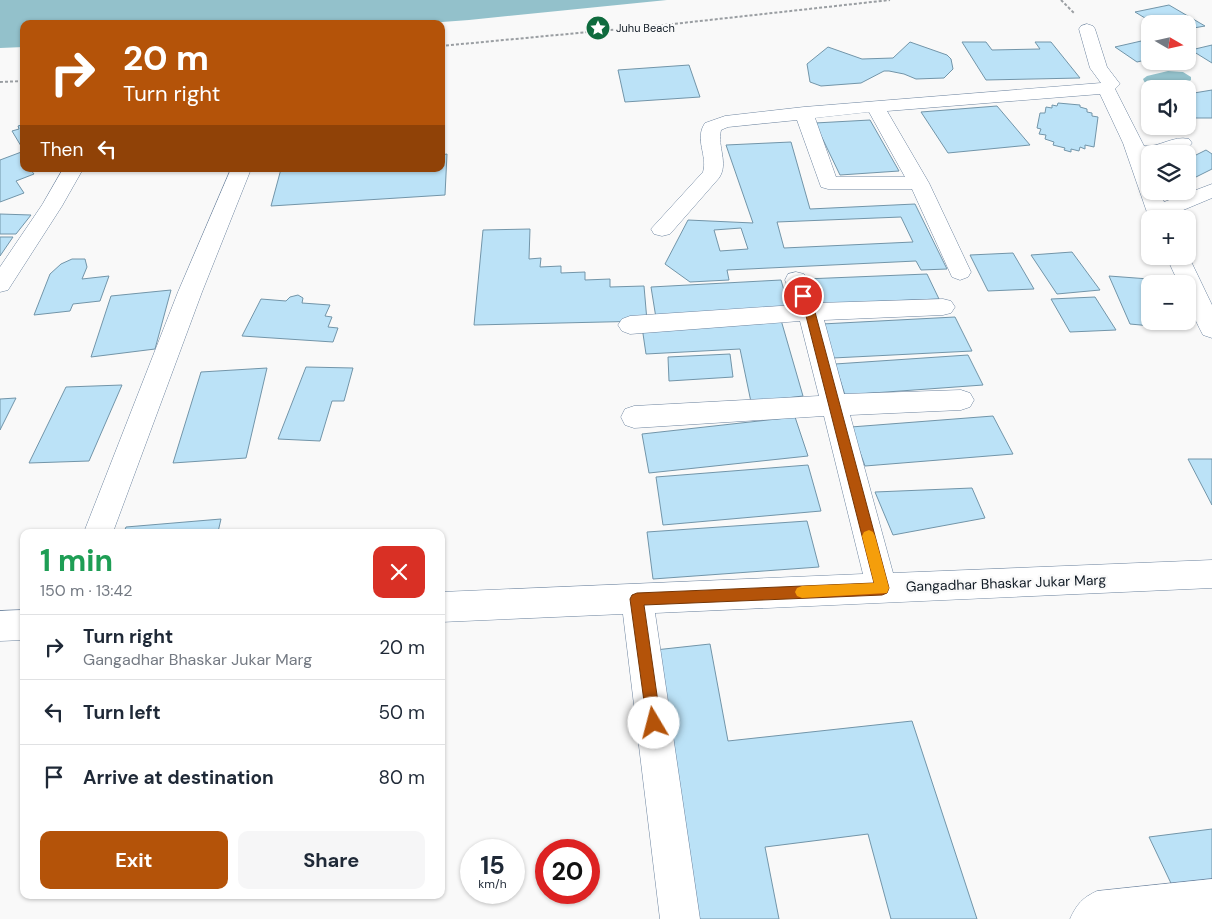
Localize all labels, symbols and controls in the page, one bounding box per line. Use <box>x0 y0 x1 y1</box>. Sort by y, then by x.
place icon: Juhu Beach <box>585 15 611 41</box>
north arrow <box>1141 15 1196 70</box>
map controls <box>1141 15 1196 330</box>
place label: Juhu Beach <box>616 21 675 35</box>
text: 20 m <box>123 35 209 81</box>
icon: right <box>40 40 105 105</box>
text: Turn right <box>123 79 220 108</box>
button: sound <box>1141 80 1196 135</box>
icon: left <box>93 135 121 163</box>
text: Then <box>40 137 83 162</box>
button: layers <box>1141 145 1196 200</box>
button: + <box>1141 210 1196 265</box>
pin <box>782 275 824 317</box>
button: − <box>1141 275 1196 330</box>
icon: arrive <box>789 282 817 310</box>
text: 1 min <box>40 541 113 580</box>
button: close <box>373 546 425 598</box>
street label: Gangadhar Bhaskar Jukar Marg <box>906 571 1107 595</box>
text: 150 m · 13:42 <box>40 580 133 601</box>
text: Turn right <box>83 624 173 649</box>
icon: right <box>40 633 68 661</box>
text: 20 m <box>379 635 425 660</box>
text: Gangadhar Bhaskar Jukar Marg <box>83 649 312 670</box>
position arrow <box>627 696 679 748</box>
icon: left <box>40 698 68 726</box>
text: Turn left <box>83 700 161 725</box>
text: 50 m <box>378 700 425 725</box>
icon: arrive <box>40 763 68 791</box>
text: Arrive at destination <box>83 765 274 790</box>
text: 80 m <box>378 765 425 790</box>
button: Exit <box>40 831 228 889</box>
button: Share <box>238 831 425 889</box>
speed limit sign: 20 <box>535 839 600 904</box>
text: 15 <box>480 849 505 882</box>
text: km/h <box>478 876 507 892</box>

